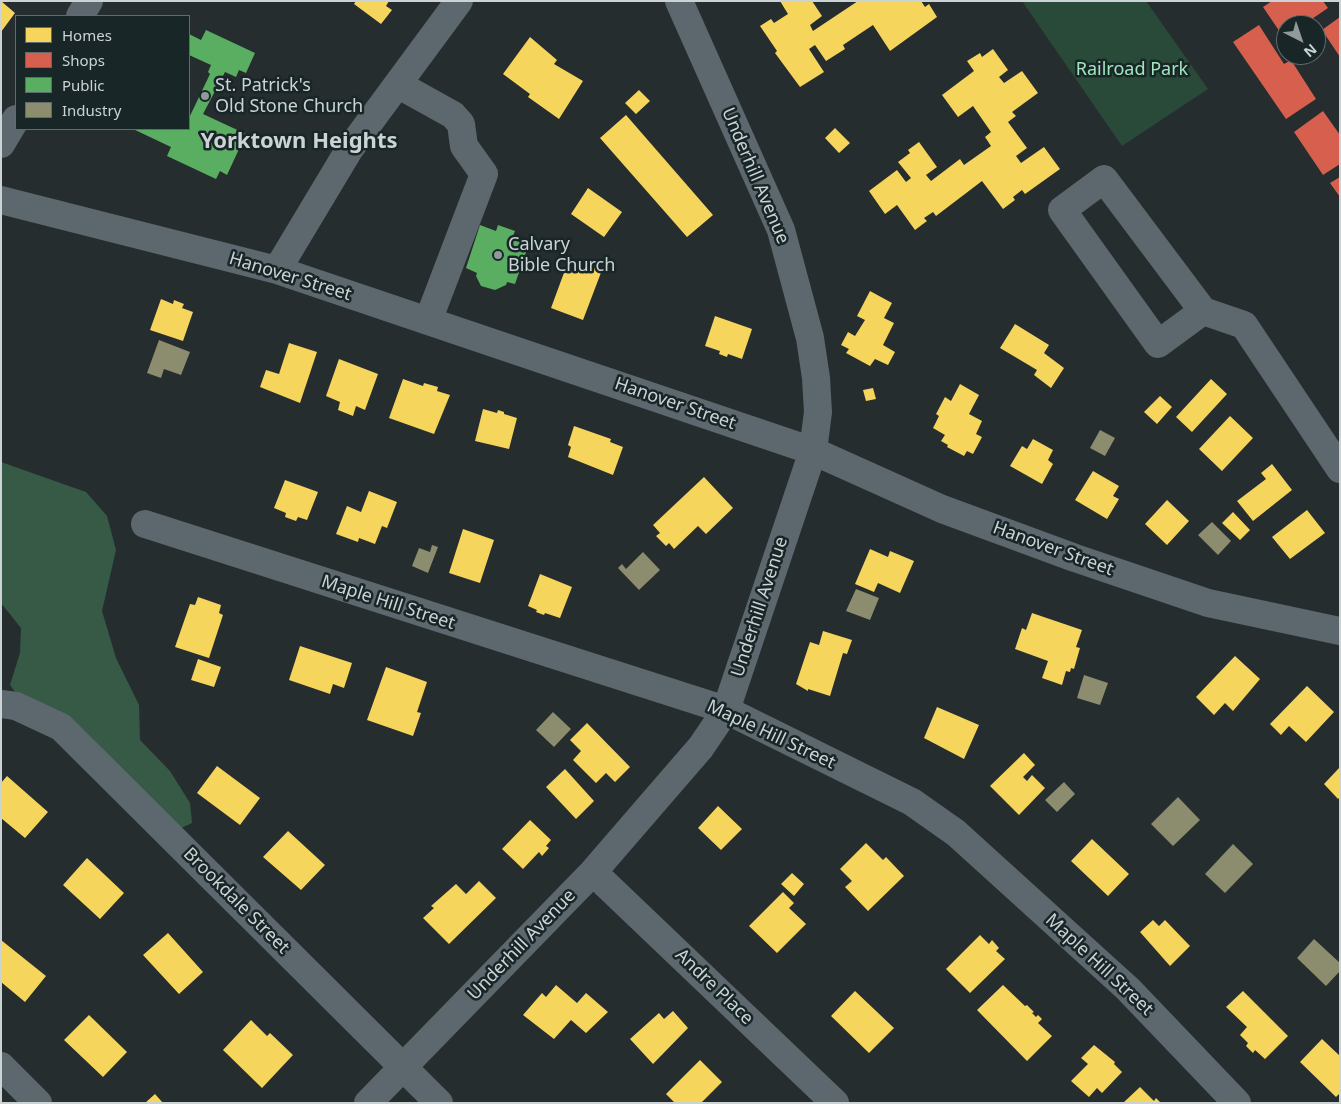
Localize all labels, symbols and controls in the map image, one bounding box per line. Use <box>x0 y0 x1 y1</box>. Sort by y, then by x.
legend <box>15 15 190 130</box>
north arrow <box>1276 15 1326 65</box>
text: Homes <box>62 25 112 45</box>
text: N <box>1300 40 1321 62</box>
text: Shops <box>62 50 105 70</box>
park label: Railroad Park <box>1076 59 1188 81</box>
text: Public <box>62 75 105 95</box>
place label: St. Patrick's Old Stone Church <box>215 75 363 118</box>
marker: St. Patrick's Old Stone Church <box>199 90 211 102</box>
text: Industry <box>62 100 121 120</box>
street label: Underhill Avenue <box>717 105 793 247</box>
district label: Yorktown Heights <box>201 129 397 155</box>
place label: Calvary Bible Church <box>508 234 615 276</box>
street label: Hanover Street <box>226 248 354 306</box>
marker: Calvary Bible Church <box>492 249 504 261</box>
street label: Hanover Street <box>612 373 738 435</box>
street label: Hanover Street <box>990 517 1116 581</box>
street label: Underhill Avenue <box>727 534 793 680</box>
street label: Maple Hill Street <box>318 571 458 635</box>
street label: Maple Hill Street <box>703 696 839 774</box>
street label: Brookdale Street <box>178 843 294 959</box>
street label: Underhill Avenue <box>464 885 580 1005</box>
street label: Maple Hill Street <box>1041 910 1157 1020</box>
street label: Andre Place <box>671 944 757 1030</box>

